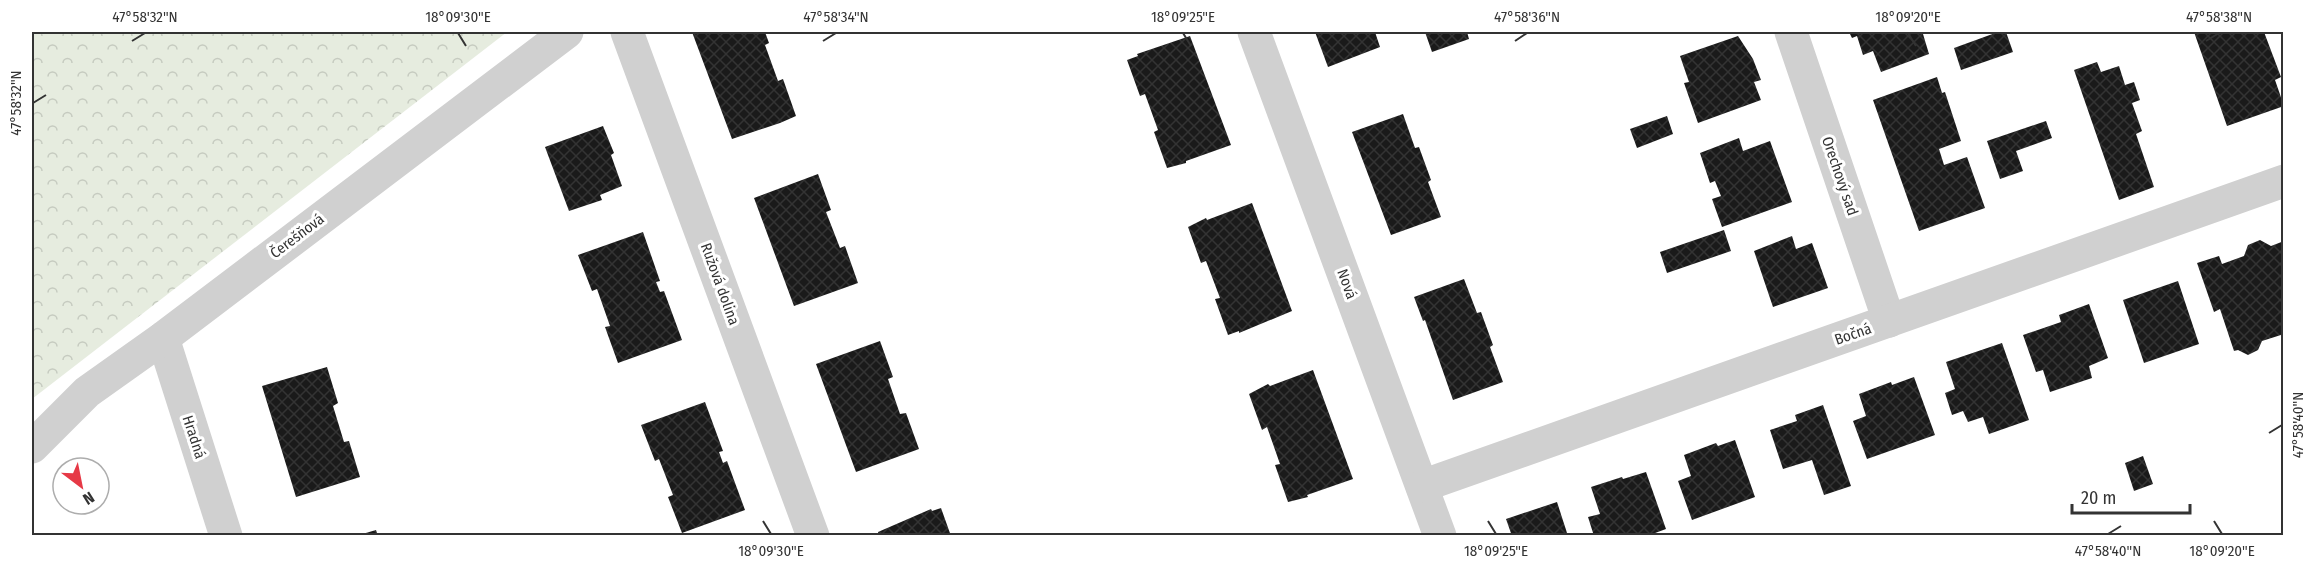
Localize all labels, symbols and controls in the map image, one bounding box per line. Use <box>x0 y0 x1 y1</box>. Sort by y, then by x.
text: 47°58'32"N <box>112 8 178 26</box>
text: 18°09'30"E <box>425 8 491 26</box>
text: 47°58'34"N <box>803 8 869 26</box>
text: 18°09'25"E <box>1151 8 1215 26</box>
text: 47°58'36"N <box>1494 8 1560 26</box>
text: 18°09'20"E <box>1875 8 1941 26</box>
text: 47°58'38"N <box>2186 8 2252 26</box>
text: 47°58'32"N <box>7 70 25 136</box>
street label: Orechový sad <box>1818 134 1862 218</box>
street label: Čerešňová <box>266 210 328 262</box>
street label: Ružová dolina <box>697 241 743 327</box>
street label: Nová <box>1333 266 1361 302</box>
street label: Bočná <box>1832 319 1874 349</box>
text: 47°58'40"N <box>2289 392 2307 458</box>
street label: Hradná <box>179 413 209 461</box>
north arrow <box>51 456 111 516</box>
scale bar <box>2072 477 2190 515</box>
text: 20 m <box>2081 487 2116 509</box>
text: N <box>80 488 98 509</box>
text: 18°09'30"E <box>738 542 804 560</box>
text: 18°09'25"E <box>1464 542 1528 560</box>
text: 47°58'40"N <box>2075 542 2141 560</box>
text: 18°09'20"E <box>2189 542 2255 560</box>

